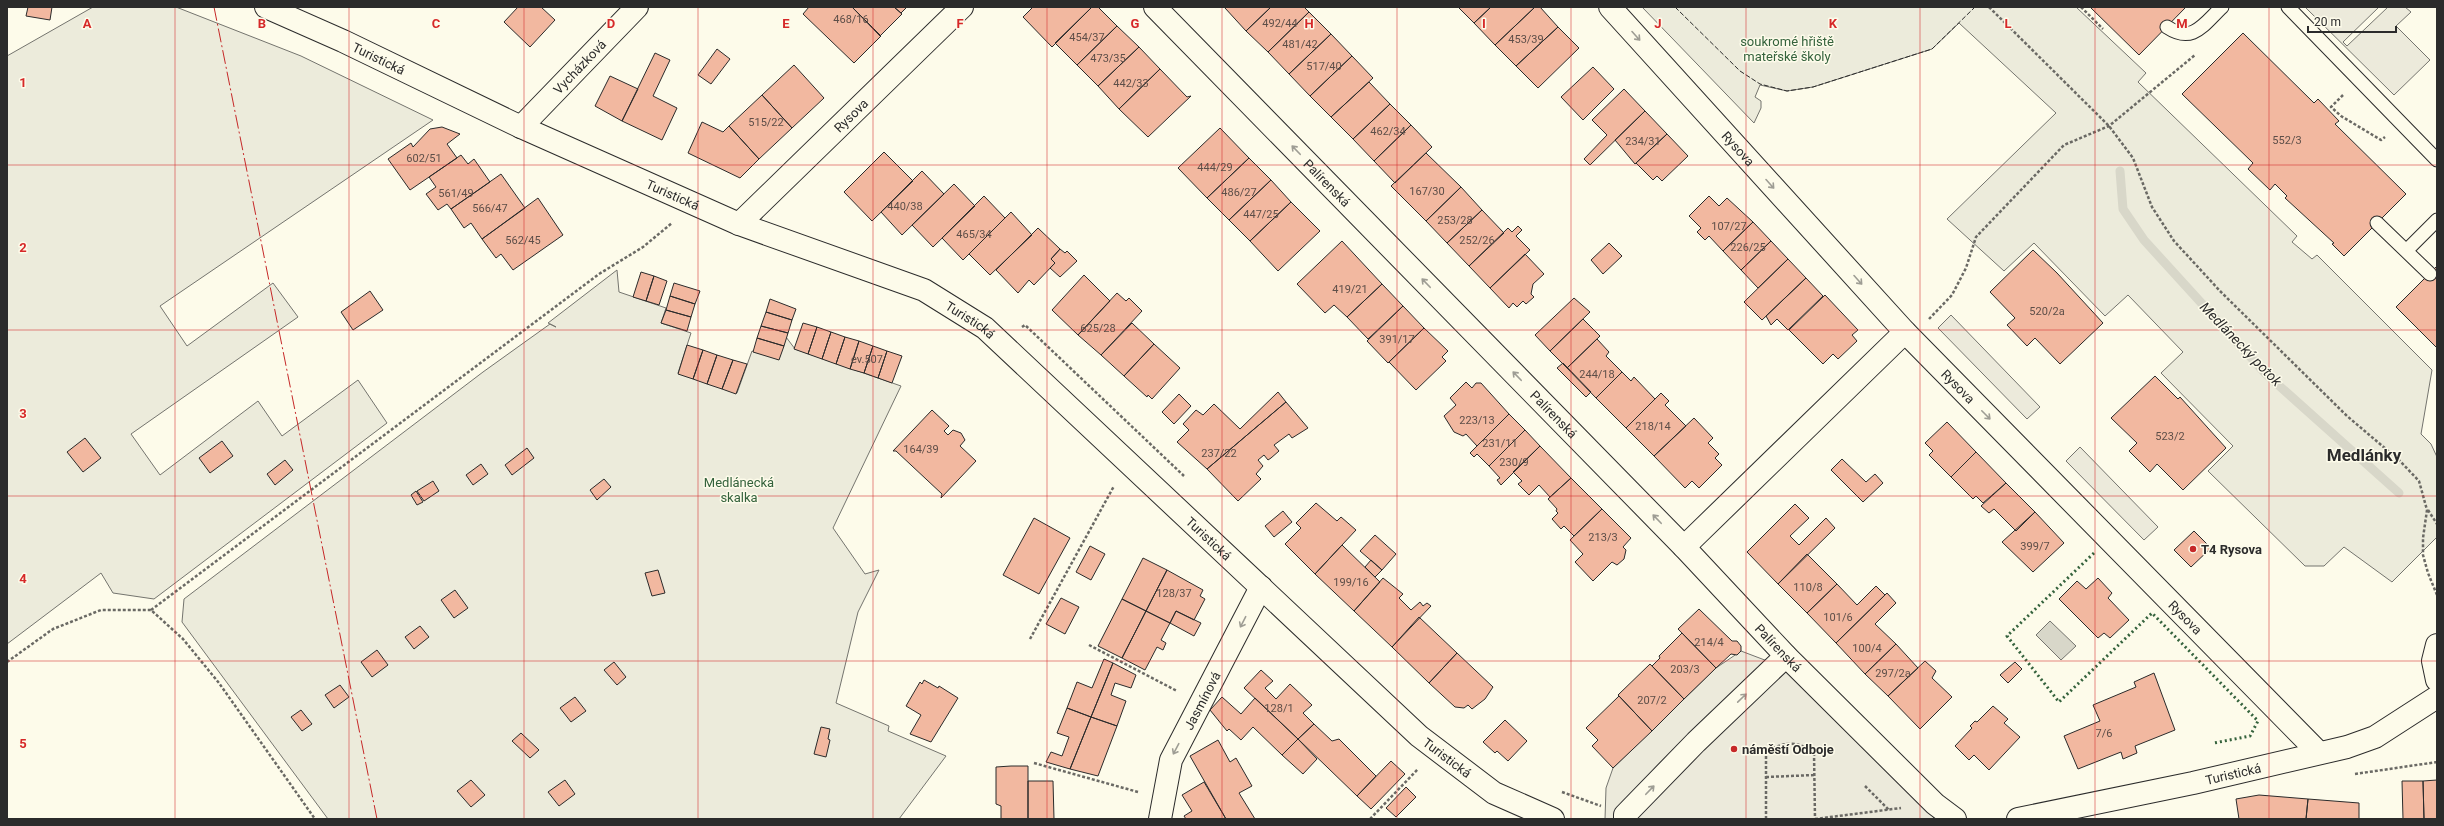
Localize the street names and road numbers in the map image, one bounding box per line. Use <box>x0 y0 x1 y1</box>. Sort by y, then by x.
street label: Vycházková <box>550 37 609 97</box>
street label: Turistická <box>350 39 408 77</box>
street label: Rysova <box>831 95 871 135</box>
street label: Rysova <box>1719 128 1758 169</box>
street label: Palírenská <box>1301 156 1354 210</box>
street label: Turistická <box>644 176 702 213</box>
street label: Turistická <box>943 298 999 341</box>
street label: Rysova <box>1938 366 1978 406</box>
street label: Palírenská <box>1527 387 1580 441</box>
street label: Turistická <box>1183 514 1235 563</box>
street label: Rysova <box>2166 597 2205 637</box>
street label: Palírenská <box>1752 621 1805 675</box>
street label: Jasmínová <box>1181 669 1223 732</box>
street label: Turistická <box>1420 734 1474 781</box>
street label: Turistická <box>2204 760 2262 787</box>

